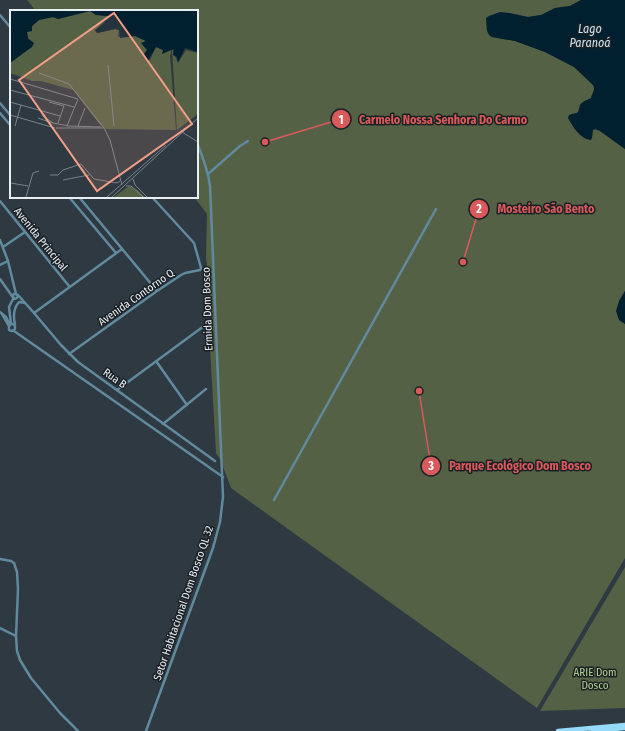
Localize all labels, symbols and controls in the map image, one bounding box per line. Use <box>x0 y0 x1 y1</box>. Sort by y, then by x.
inset map <box>10 10 198 198</box>
water label: Lago Paranoá <box>570 22 610 50</box>
callout: Carmelo Nossa Senhora Do Carmo <box>331 107 535 131</box>
text: 1 <box>338 113 344 127</box>
text: Carmelo Nossa Senhora Do Carmo <box>359 113 528 127</box>
callout: Mosteiro São Bento <box>469 197 602 221</box>
text: 2 <box>475 202 482 216</box>
text: Mosteiro São Bento <box>497 202 595 216</box>
street label: Avenida Principal <box>11 205 70 274</box>
street label: Avenida Contorno Q <box>96 266 177 328</box>
street label: Ermida Dom Bosco <box>200 267 215 351</box>
street label: Rua B <box>100 366 129 391</box>
callout: Parque Ecológico Dom Bosco <box>421 454 599 478</box>
text: 3 <box>427 459 434 473</box>
text: Parque Ecológico Dom Bosco <box>449 459 591 473</box>
street label: Setor Habitacional Dom Bosco QL 32 <box>151 524 216 682</box>
park label: ARIE Dom Dosco <box>573 666 617 692</box>

